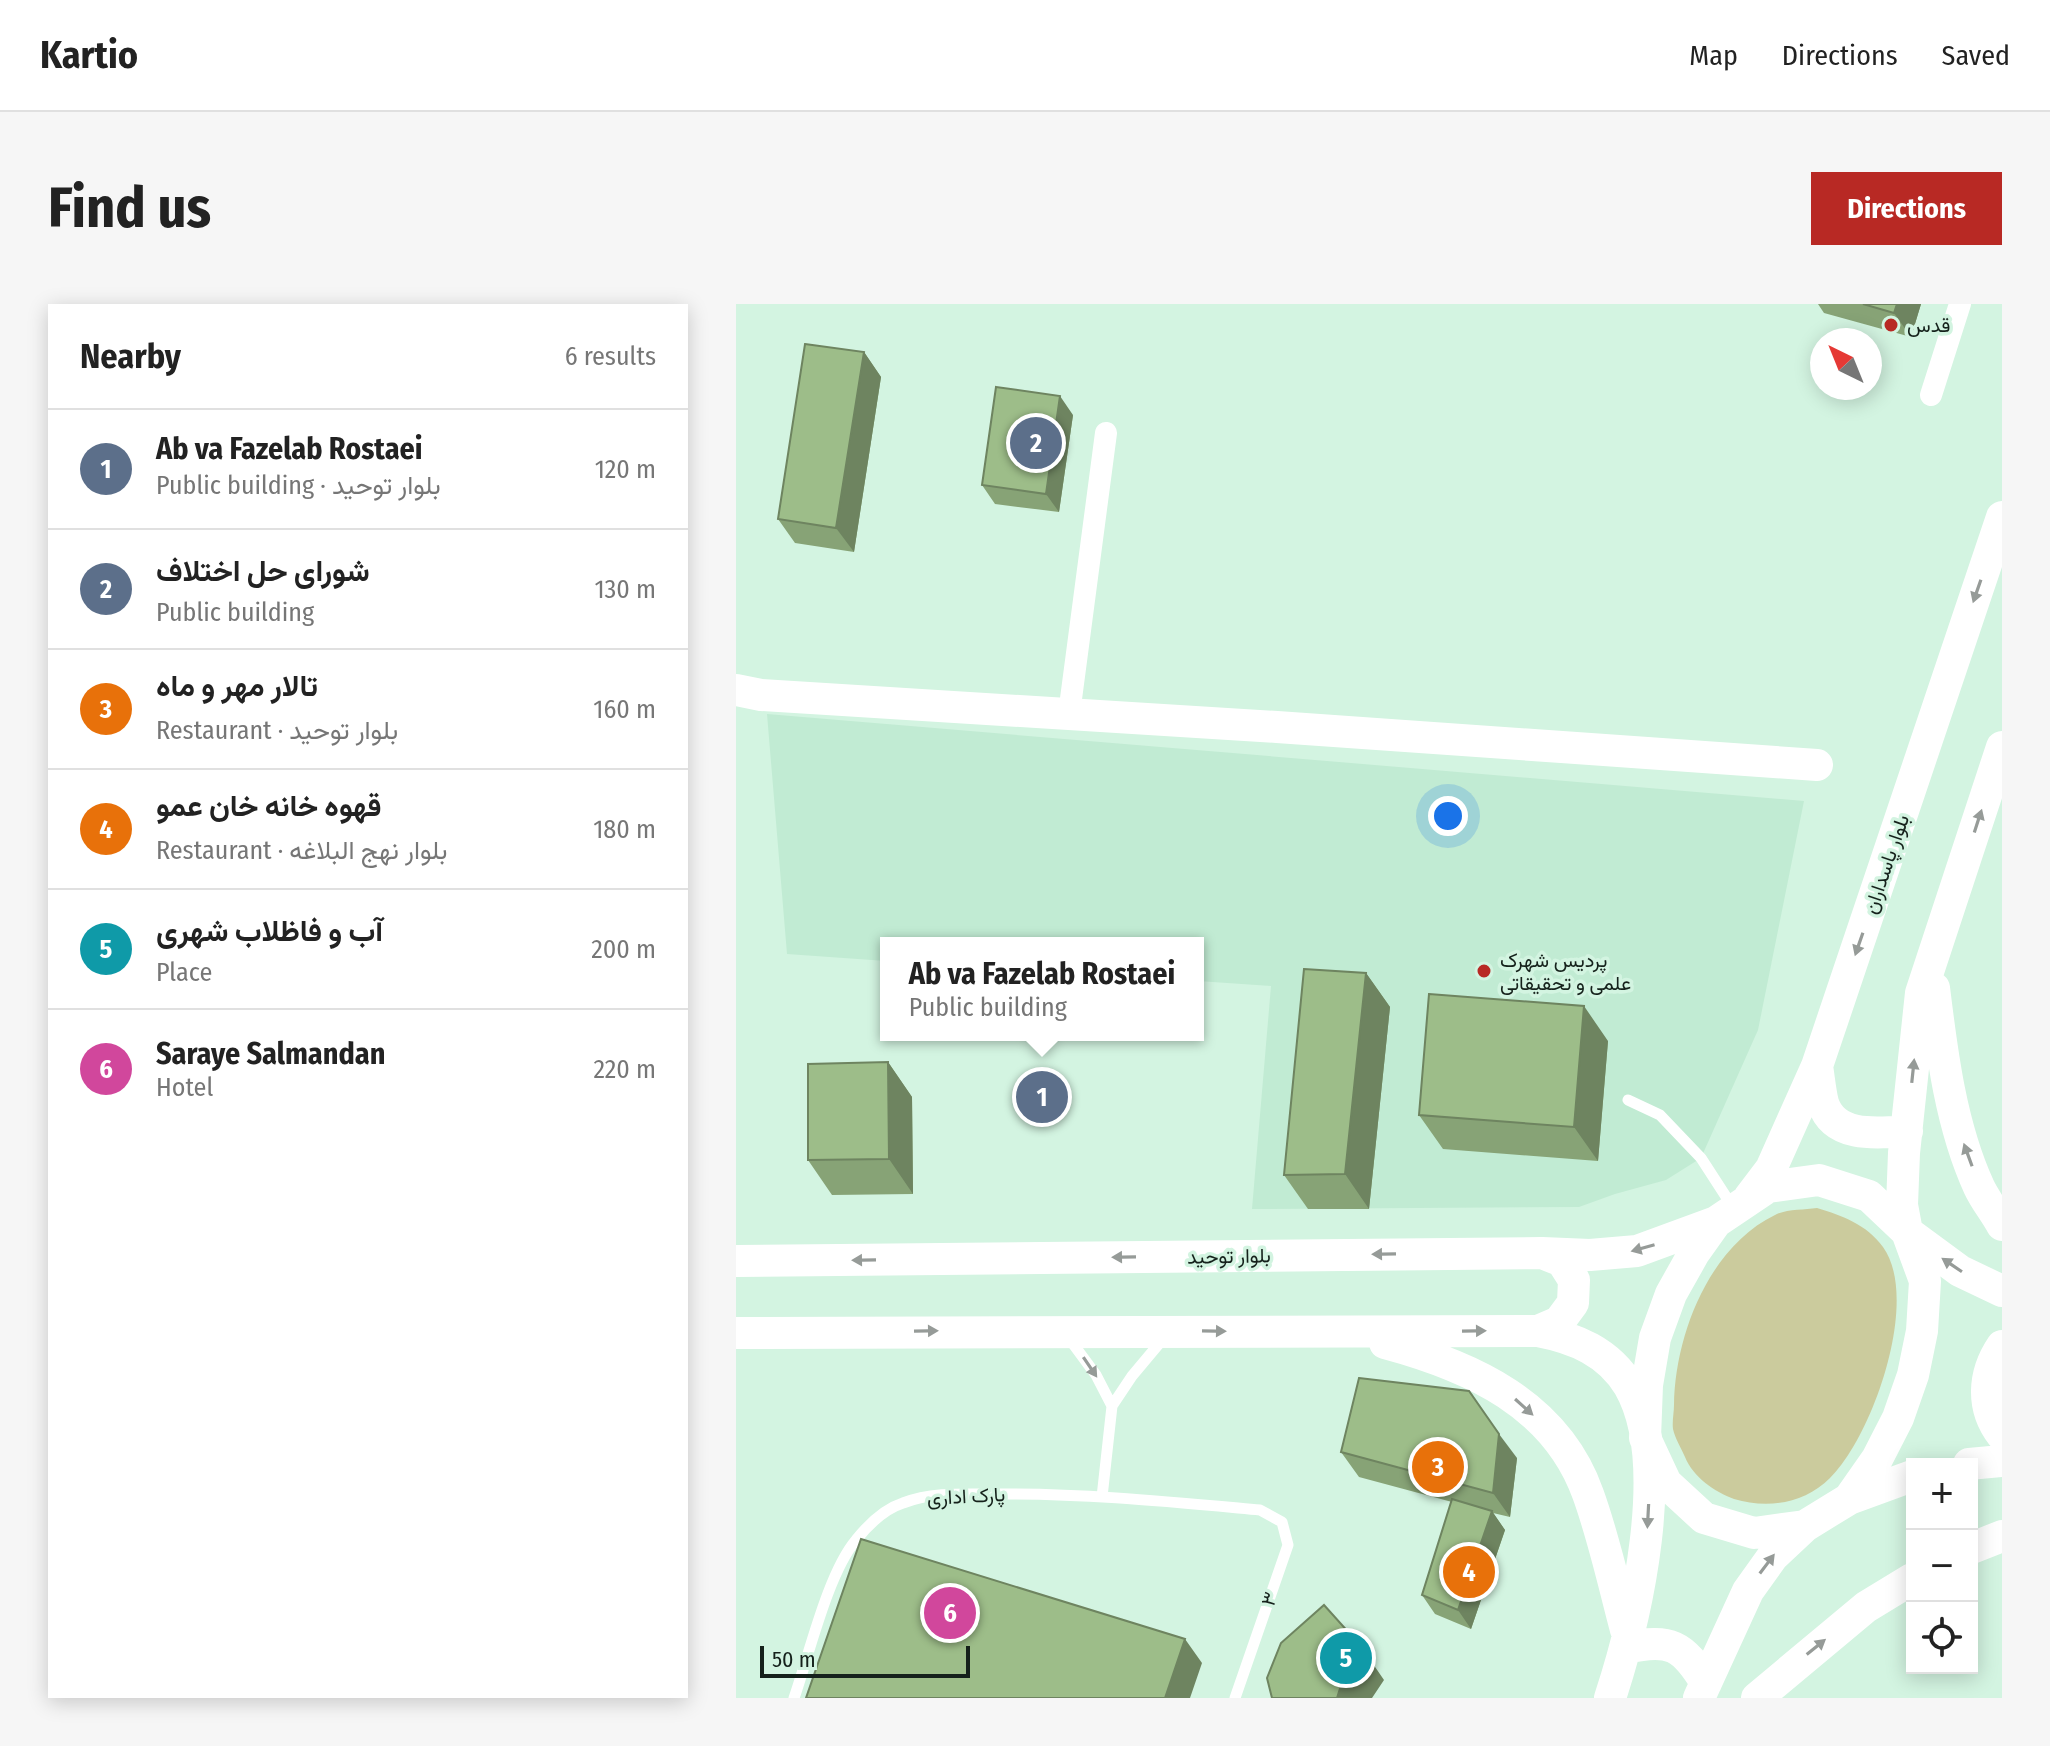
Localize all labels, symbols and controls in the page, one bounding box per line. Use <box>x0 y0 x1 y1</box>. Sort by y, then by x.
text: Kartio <box>40 32 138 78</box>
text: Map <box>1689 39 1738 72</box>
text: Directions <box>1782 39 1898 72</box>
text: Saved <box>1942 39 2010 72</box>
button: Directions <box>1811 172 2002 245</box>
text: Find us <box>48 175 211 242</box>
place label: قدس <box>1907 313 1950 337</box>
marker: قدس <box>1882 316 1900 334</box>
north arrow <box>1810 328 1882 400</box>
text: Nearby <box>80 336 181 377</box>
text: 6 results <box>565 341 656 372</box>
pin: 2 <box>1010 413 1062 473</box>
text: Ab va Fazelab Rostaei <box>156 431 423 467</box>
text: 1 <box>101 454 112 485</box>
text: 120 m <box>595 454 656 485</box>
text: Public building · بلوار توحید <box>156 470 441 501</box>
text: شورای حل اختلاف <box>156 553 370 589</box>
text: 2 <box>100 574 112 605</box>
text: 130 m <box>594 574 656 605</box>
one-way arrow <box>1971 579 1983 603</box>
text: Public building <box>156 597 314 628</box>
text: تالار مهر و ماه <box>156 668 318 704</box>
text: 3 <box>100 694 112 725</box>
text: 160 m <box>593 694 656 725</box>
text: Restaurant · بلوار توحید <box>156 715 398 746</box>
text: قهوه خانه خان عمو <box>156 788 381 824</box>
your location <box>1428 796 1468 836</box>
one-way arrow <box>1972 809 1985 833</box>
street label: بلوار پاسداران <box>1858 811 1916 917</box>
text: 4 <box>99 814 113 845</box>
text: 180 m <box>593 814 656 845</box>
text: Restaurant · بلوار نهج البلاغه <box>156 835 447 866</box>
text: آب و فاظلاب شهری <box>156 913 383 949</box>
one-way arrow <box>1852 932 1864 956</box>
text: 5 <box>100 934 112 965</box>
text: 200 m <box>591 934 656 965</box>
popup <box>880 937 1204 1041</box>
place label: پردیس شهرک علمی و تحقیقاتی <box>1500 948 1631 996</box>
text: Ab va Fazelab Rostaei <box>909 956 1175 992</box>
text: Place <box>156 957 212 988</box>
marker: پردیس شهرک علمی و تحقیقاتی <box>1475 962 1493 980</box>
text: Public building <box>909 992 1067 1023</box>
text: Saraye Salmandan <box>156 1036 385 1072</box>
text: 6 <box>99 1054 113 1085</box>
text: 220 m <box>593 1054 656 1085</box>
one-way arrow <box>1907 1058 1920 1083</box>
pin: 1 <box>1016 1067 1068 1127</box>
text: Hotel <box>156 1072 213 1103</box>
one-way arrow <box>1961 1143 1974 1167</box>
one-way arrow <box>1630 1242 1654 1255</box>
street label: بلوار توحید <box>1187 1243 1271 1270</box>
one-way arrow <box>1371 1248 1396 1261</box>
one-way arrow <box>1111 1251 1136 1263</box>
one-way arrow <box>851 1253 876 1266</box>
one-way arrow <box>1942 1258 1963 1273</box>
one-way arrow <box>914 1325 939 1338</box>
one-way arrow <box>1202 1325 1227 1337</box>
one-way arrow <box>1462 1325 1487 1338</box>
one-way arrow <box>1082 1356 1097 1377</box>
one-way arrow <box>1515 1397 1534 1415</box>
pin: 3 <box>1412 1437 1464 1497</box>
map controls <box>1906 1458 1978 1674</box>
button: + <box>1906 1458 1978 1530</box>
street label: پارک اداری <box>926 1482 1006 1512</box>
one-way arrow <box>1642 1504 1655 1529</box>
button: − <box>1906 1530 1978 1602</box>
pin: 4 <box>1443 1542 1495 1602</box>
one-way arrow <box>1759 1554 1775 1575</box>
pin: 6 <box>924 1583 976 1643</box>
street label: ۳ <box>1256 1589 1282 1609</box>
button: locate <box>1906 1602 1978 1674</box>
pin: 5 <box>1320 1628 1372 1688</box>
one-way arrow <box>1806 1639 1826 1656</box>
scale bar <box>760 1642 970 1678</box>
text: 50 m <box>772 1646 816 1673</box>

